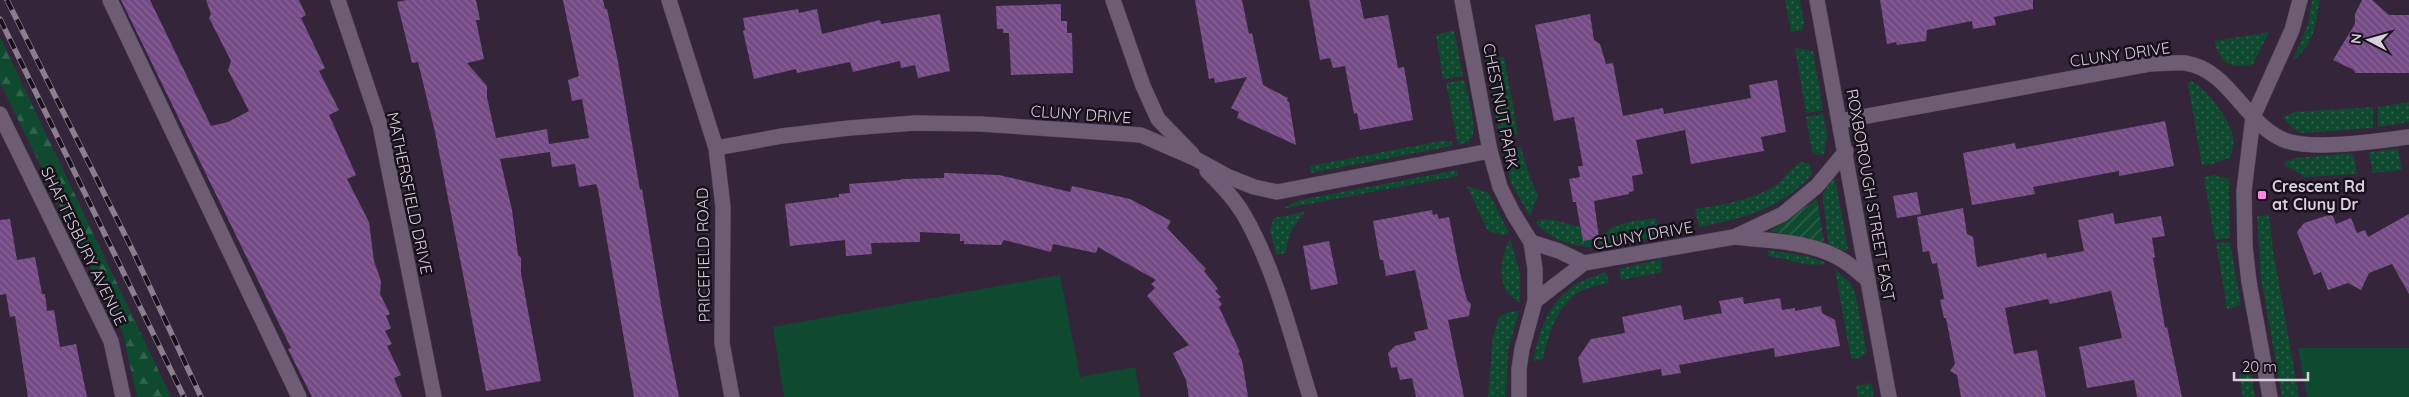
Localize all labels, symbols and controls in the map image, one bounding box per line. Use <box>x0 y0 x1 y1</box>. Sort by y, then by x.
north arrow <box>2344 15 2394 65</box>
text: N <box>2347 33 2366 45</box>
street label: CLUNY DRIVE <box>2069 37 2171 71</box>
street label: CHESTNUT PARK <box>1479 41 1523 171</box>
street label: ROXBOROUGH STREET EAST <box>1842 87 1900 303</box>
street label: CLUNY DRIVE <box>1030 101 1132 127</box>
street label: MATHERSFIELD DRIVE <box>383 110 437 276</box>
street label: SHAFTESBURY AVENUE <box>37 163 131 329</box>
place label: Crescent Rd at Cluny Dr <box>2272 176 2365 214</box>
street label: PRICEFIELD ROAD <box>692 187 714 323</box>
marker: Crescent Rd at Cluny Dr <box>2256 189 2268 201</box>
street label: CLUNY DRIVE <box>1592 216 1694 254</box>
scale bar <box>2234 350 2308 382</box>
text: 20 m <box>2242 357 2277 376</box>

